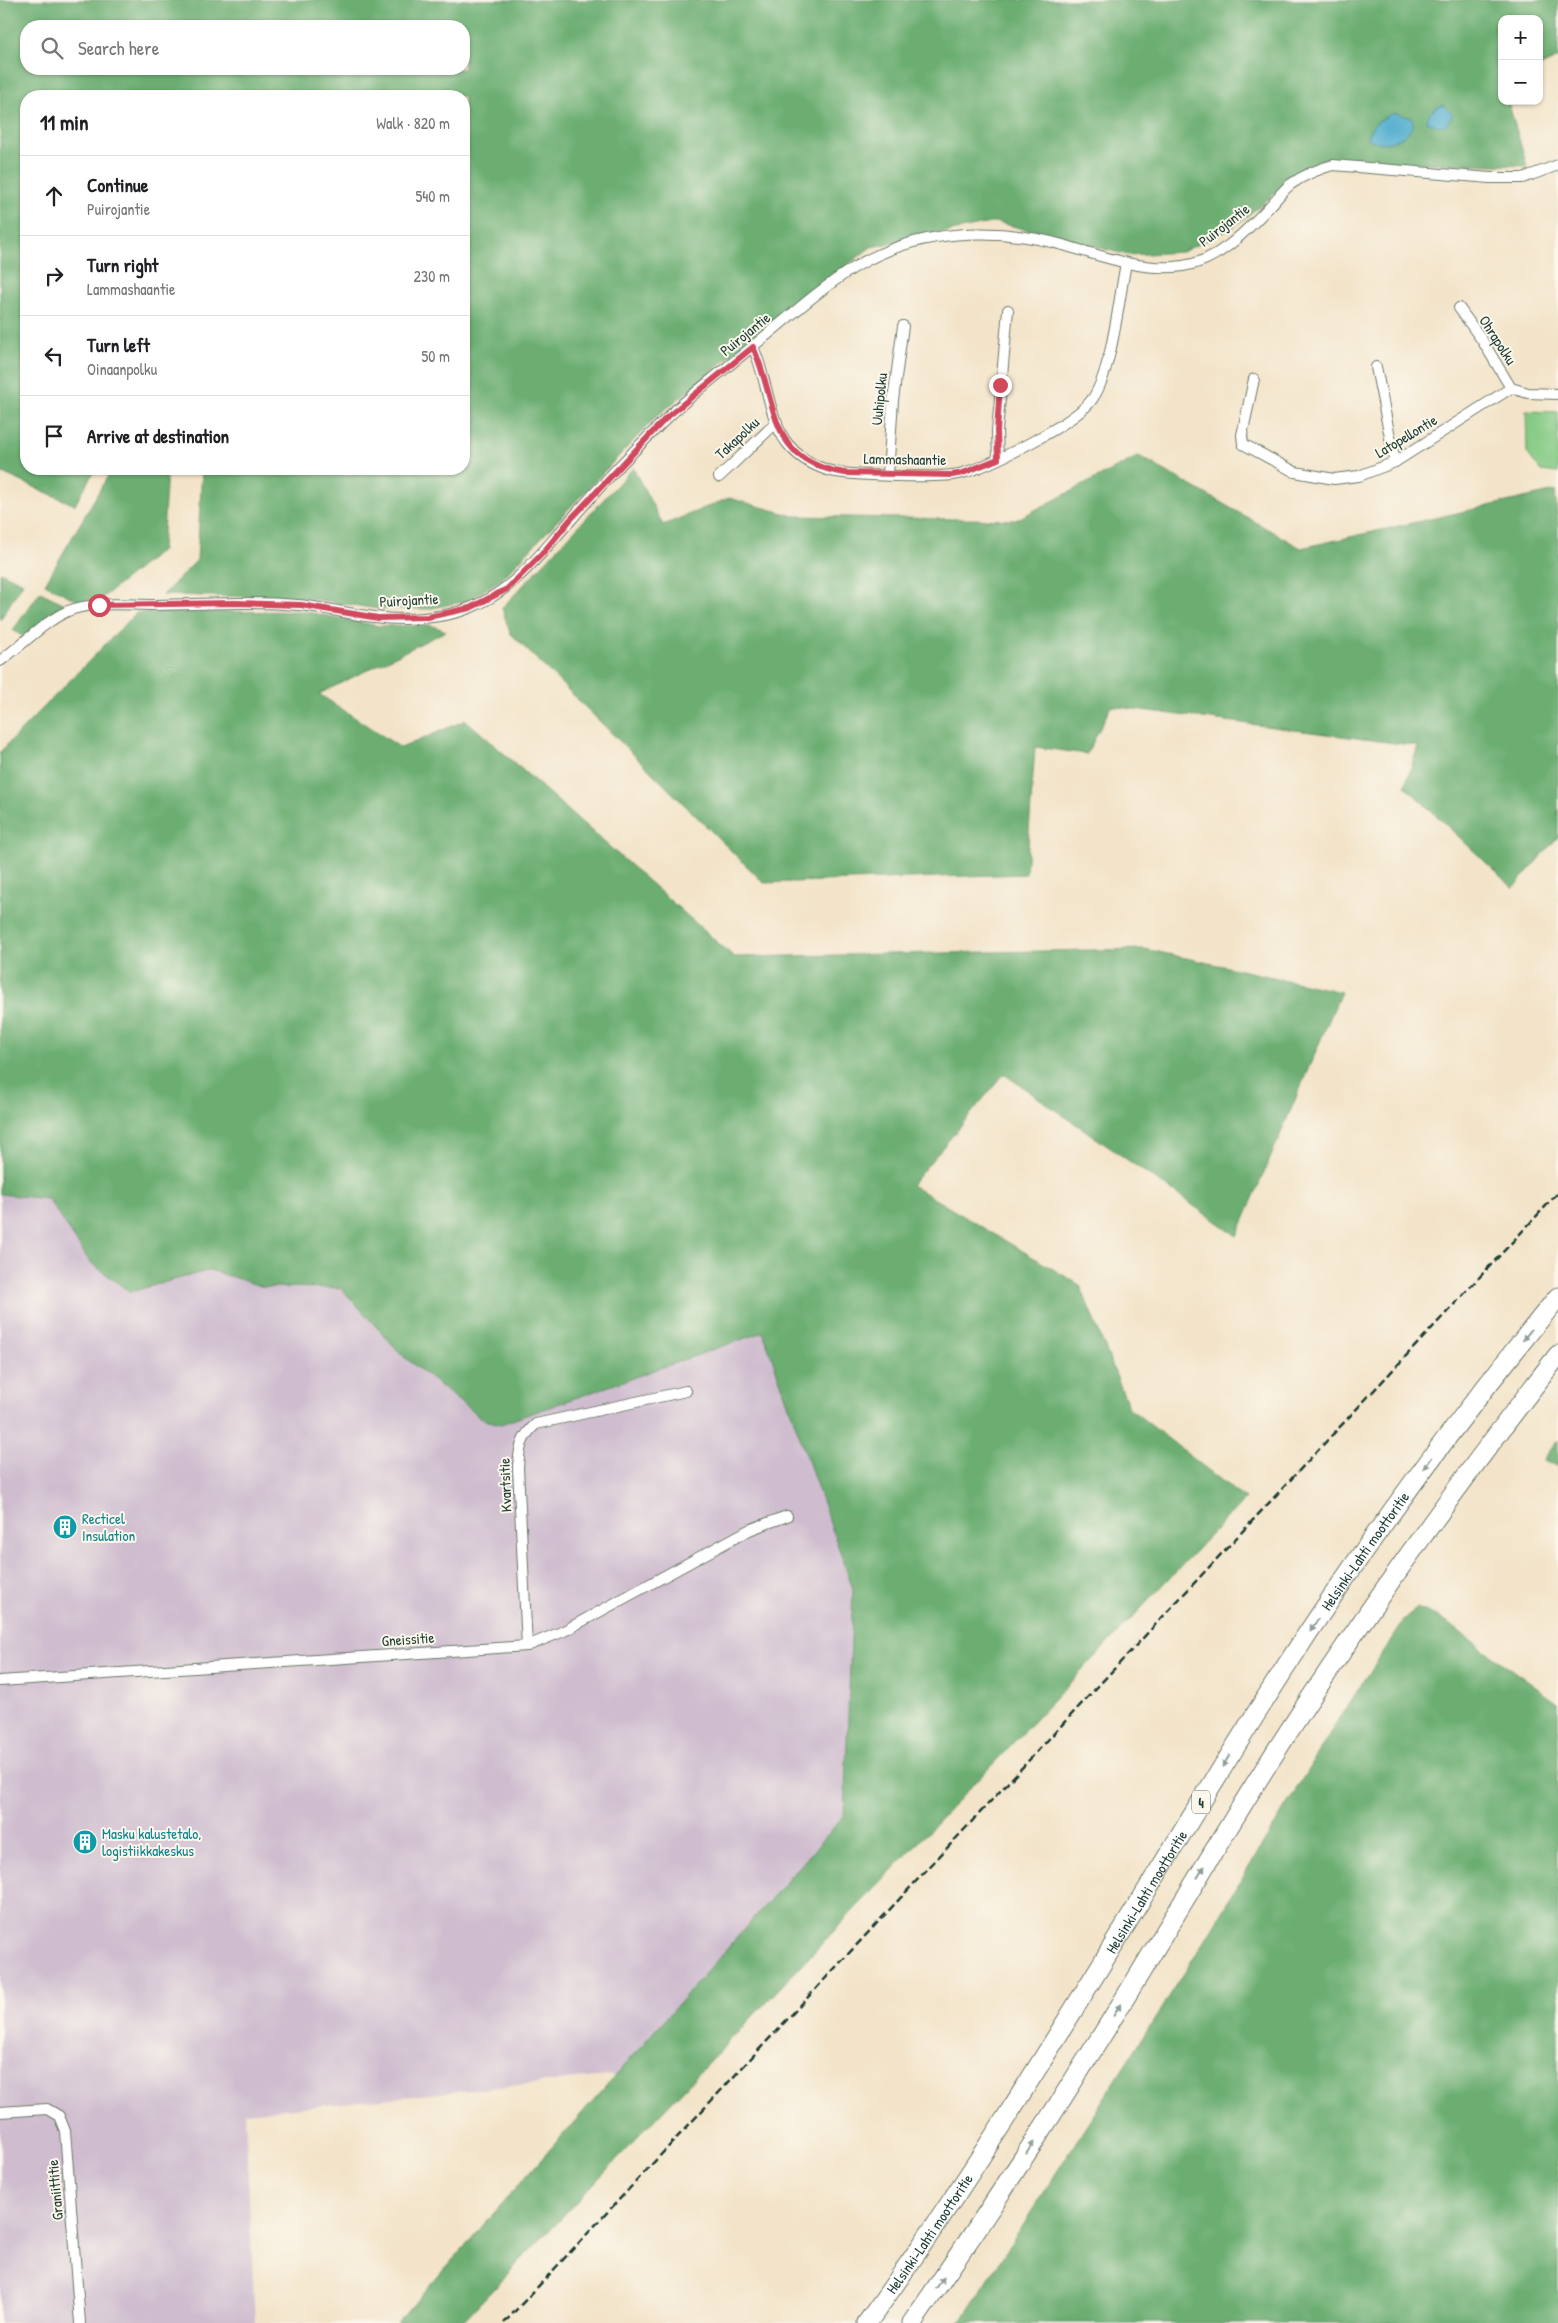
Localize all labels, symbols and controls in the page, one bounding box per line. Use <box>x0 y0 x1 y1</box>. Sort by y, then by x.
map controls <box>1498 15 1543 105</box>
button: + <box>1498 15 1543 60</box>
search box <box>20 20 470 75</box>
icon: search <box>38 34 66 62</box>
text: Search here <box>78 35 159 61</box>
button: − <box>1498 60 1543 105</box>
text: 11 min <box>40 108 89 137</box>
text: Walk · 820 m <box>376 112 450 134</box>
text: Continue <box>87 172 148 198</box>
icon: ahead <box>40 182 68 210</box>
text: 540 m <box>416 185 450 207</box>
text: Puirojantie <box>87 198 150 220</box>
street label: Puirojantie <box>1194 199 1254 251</box>
text: Turn right <box>87 252 158 278</box>
icon: right <box>40 262 68 290</box>
text: 230 m <box>414 265 450 287</box>
text: Lammashaantie <box>87 278 175 300</box>
street label: Puirojantie <box>715 307 775 361</box>
street label: Ohrapolku <box>1474 311 1522 369</box>
text: Turn left <box>87 332 150 358</box>
icon: left <box>40 342 68 370</box>
text: 50 m <box>422 345 450 367</box>
text: Oinaanpolku <box>87 358 157 380</box>
street label: Uuhipolku <box>866 372 892 426</box>
route end <box>989 374 1012 397</box>
street label: Latopellontie <box>1371 409 1441 463</box>
street label: Takapolku <box>710 412 764 464</box>
icon: arrive <box>40 422 68 450</box>
text: Arrive at destination <box>87 423 229 449</box>
street label: Lammashaantie <box>863 448 947 470</box>
street label: Puirojantie <box>379 588 439 612</box>
route start <box>88 594 111 617</box>
one-way arrow <box>1522 1328 1533 1341</box>
one-way arrow <box>1423 1456 1433 1470</box>
street label: Kvartsitie <box>494 1457 516 1512</box>
street label: Helsinki-Lahti moottoritie <box>1316 1487 1414 1614</box>
place label: Recticel Insulation <box>82 1508 136 1546</box>
building icon: Recticel Insulation <box>52 1514 78 1540</box>
one-way arrow <box>1309 1618 1319 1631</box>
street label: Gneissitie <box>381 1627 435 1651</box>
one-way arrow <box>1222 1755 1231 1768</box>
road number: 4 <box>1192 1790 1210 1814</box>
place label: Masku kalustetalo, logistiikkakeskus <box>102 1823 201 1861</box>
street label: Helsinki-Lahti moottoritie <box>1100 1826 1192 1957</box>
building icon: Masku kalustetalo, logistiikkakeskus <box>72 1829 98 1855</box>
one-way arrow <box>1197 1865 1206 1878</box>
one-way arrow <box>1112 2004 1121 2017</box>
one-way arrow <box>1025 2141 1035 2154</box>
street label: Graniittitie <box>42 2159 68 2221</box>
street label: Helsinki-Lahti moottoritie <box>881 2169 977 2298</box>
one-way arrow <box>935 2276 945 2290</box>

